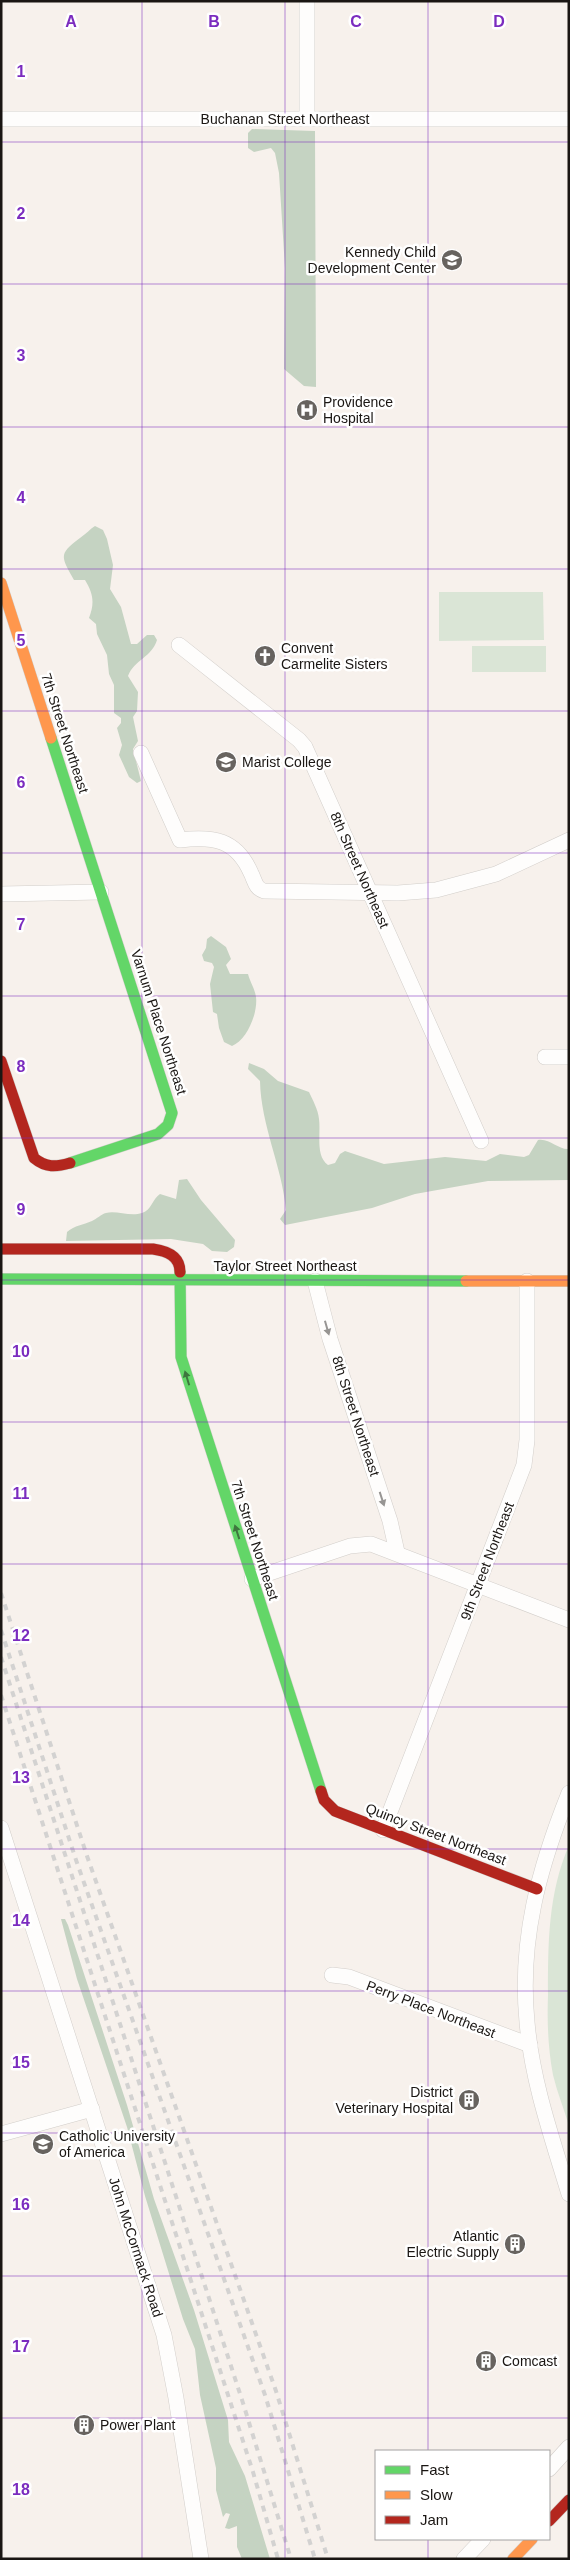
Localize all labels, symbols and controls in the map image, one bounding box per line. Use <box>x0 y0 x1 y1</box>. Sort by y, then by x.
text: A <box>65 13 77 30</box>
text: B <box>208 13 220 30</box>
text: C <box>350 13 362 30</box>
text: D <box>493 13 505 30</box>
text: 1 <box>17 63 26 80</box>
street label: Buchanan Street Northeast <box>201 111 370 127</box>
text: 2 <box>17 205 26 222</box>
place label: Kennedy Child Development Center <box>308 244 436 276</box>
school or university icon: Kennedy Child Development Center <box>440 248 464 272</box>
text: 3 <box>17 347 26 364</box>
place label: Providence Hospital <box>323 394 393 426</box>
hospital icon: Providence Hospital <box>295 398 319 422</box>
text: 4 <box>17 489 26 506</box>
text: 5 <box>17 632 26 649</box>
place label: Convent Carmelite Sisters <box>281 640 388 672</box>
church icon: Convent Carmelite Sisters <box>253 644 277 668</box>
street label: 7th Street Northeast <box>38 671 92 795</box>
school or university icon: Marist College <box>214 750 238 774</box>
place label: Marist College <box>242 754 332 770</box>
text: 6 <box>17 774 26 791</box>
street label: 8th Street Northeast <box>327 810 393 931</box>
text: 7 <box>17 916 26 933</box>
street label: Varnum Place Northeast <box>128 947 190 1097</box>
text: 8 <box>17 1058 26 1075</box>
text: 9 <box>17 1201 26 1218</box>
street label: Taylor Street Northeast <box>213 1258 357 1274</box>
one-way arrow <box>324 1321 332 1336</box>
text: 10 <box>12 1343 30 1360</box>
street label: 8th Street Northeast <box>329 1354 383 1478</box>
one-way arrow <box>183 1370 190 1385</box>
street label: 7th Street Northeast <box>228 1478 282 1602</box>
text: 11 <box>13 1485 30 1502</box>
one-way arrow <box>379 1492 387 1507</box>
street label: 9th Street Northeast <box>457 1500 517 1622</box>
one-way arrow <box>233 1525 240 1540</box>
text: 12 <box>12 1627 30 1644</box>
text: 13 <box>12 1769 30 1786</box>
street label: Quincy Street Northeast <box>363 1800 509 1868</box>
text: 14 <box>12 1912 30 1929</box>
street label: Perry Place Northeast <box>364 1977 498 2041</box>
text: 15 <box>12 2054 30 2071</box>
place label: District Veterinary Hospital <box>335 2084 453 2116</box>
building icon: District Veterinary Hospital <box>457 2088 481 2112</box>
place label: Catholic University of America <box>59 2128 175 2160</box>
school or university icon: Catholic University of America <box>31 2132 55 2156</box>
street label: John McCormack Road <box>106 2175 166 2319</box>
text: 16 <box>12 2196 30 2213</box>
place label: Atlantic Electric Supply <box>406 2228 499 2260</box>
building icon: Atlantic Electric Supply <box>503 2232 527 2256</box>
text: 17 <box>12 2338 30 2355</box>
building icon: Comcast <box>474 2349 498 2373</box>
place label: Comcast <box>502 2353 557 2369</box>
building icon: Power Plant <box>72 2413 96 2437</box>
place label: Power Plant <box>100 2417 176 2433</box>
legend <box>375 2450 550 2540</box>
text: Fast <box>420 2461 450 2478</box>
text: 18 <box>12 2481 30 2498</box>
text: Slow <box>420 2486 453 2503</box>
text: Jam <box>420 2511 448 2528</box>

